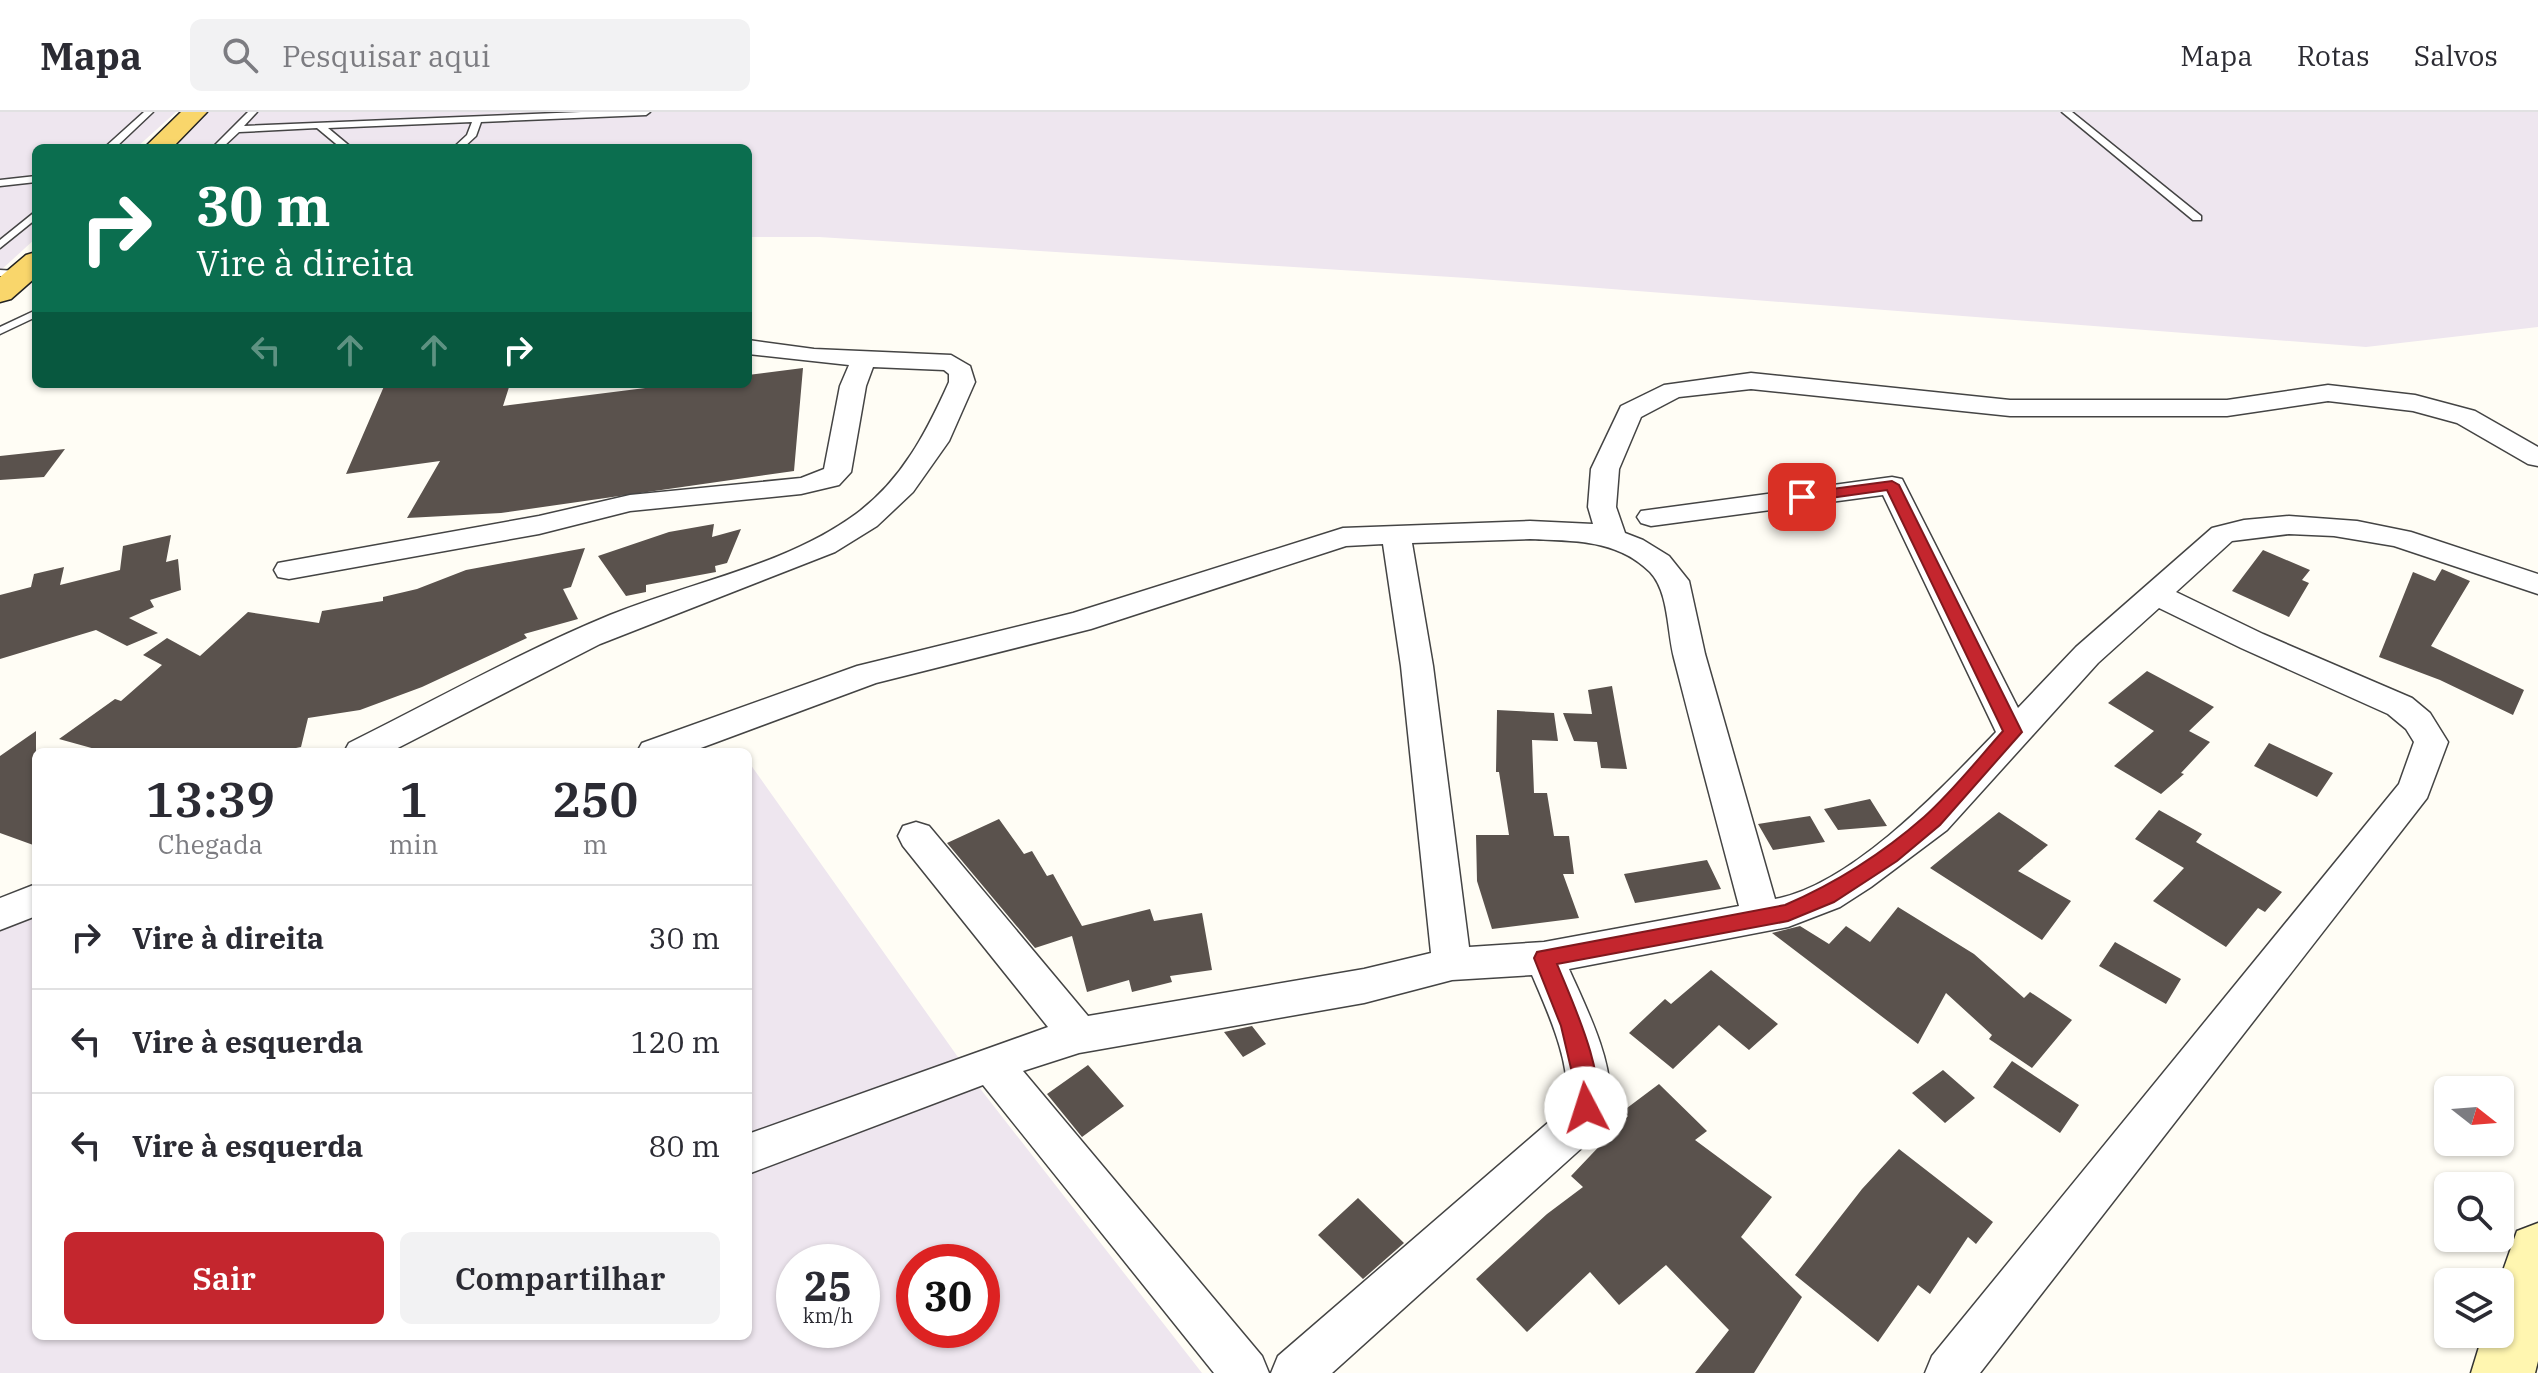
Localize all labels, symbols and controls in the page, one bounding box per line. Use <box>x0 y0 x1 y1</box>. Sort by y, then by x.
search box <box>190 19 750 91</box>
text: Mapa <box>40 31 142 80</box>
icon: search <box>218 33 262 77</box>
text: Pesquisar aqui <box>282 36 490 75</box>
text: Mapa <box>2180 37 2253 74</box>
text: Rotas <box>2297 37 2370 74</box>
text: Salvos <box>2414 37 2498 74</box>
text: 30 m <box>196 169 331 241</box>
icon: right <box>64 176 168 280</box>
text: Vire à direita <box>196 239 414 286</box>
icon: left <box>244 328 288 372</box>
icon: ahead <box>328 328 372 372</box>
icon: ahead <box>412 328 456 372</box>
icon: right <box>496 328 540 372</box>
pin <box>1768 463 1836 531</box>
icon: arrive <box>1780 475 1824 519</box>
text: 13:39 <box>146 768 275 830</box>
text: 1 <box>399 768 428 830</box>
text: 250 <box>552 768 638 830</box>
text: Chegada <box>158 827 263 861</box>
text: min <box>389 827 438 861</box>
text: m <box>583 827 608 861</box>
icon: right <box>64 915 108 959</box>
text: Vire à direita <box>132 918 324 957</box>
text: 30 m <box>648 918 720 957</box>
icon: left <box>64 1019 108 1063</box>
text: Vire à esquerda <box>132 1022 363 1061</box>
text: 120 m <box>630 1022 720 1061</box>
position arrow <box>1544 1066 1628 1150</box>
north arrow <box>2434 1076 2514 1156</box>
map controls <box>2434 1076 2514 1348</box>
icon: left <box>64 1123 108 1167</box>
text: Vire à esquerda <box>132 1126 363 1165</box>
text: 80 m <box>648 1126 720 1165</box>
button: search <box>2434 1172 2514 1252</box>
button: Sair <box>64 1232 384 1324</box>
button: Compartilhar <box>400 1232 720 1324</box>
speed limit sign: 30 <box>896 1244 1000 1348</box>
text: 25 <box>804 1260 852 1312</box>
button: layers <box>2434 1268 2514 1348</box>
text: km/h <box>803 1302 853 1329</box>

